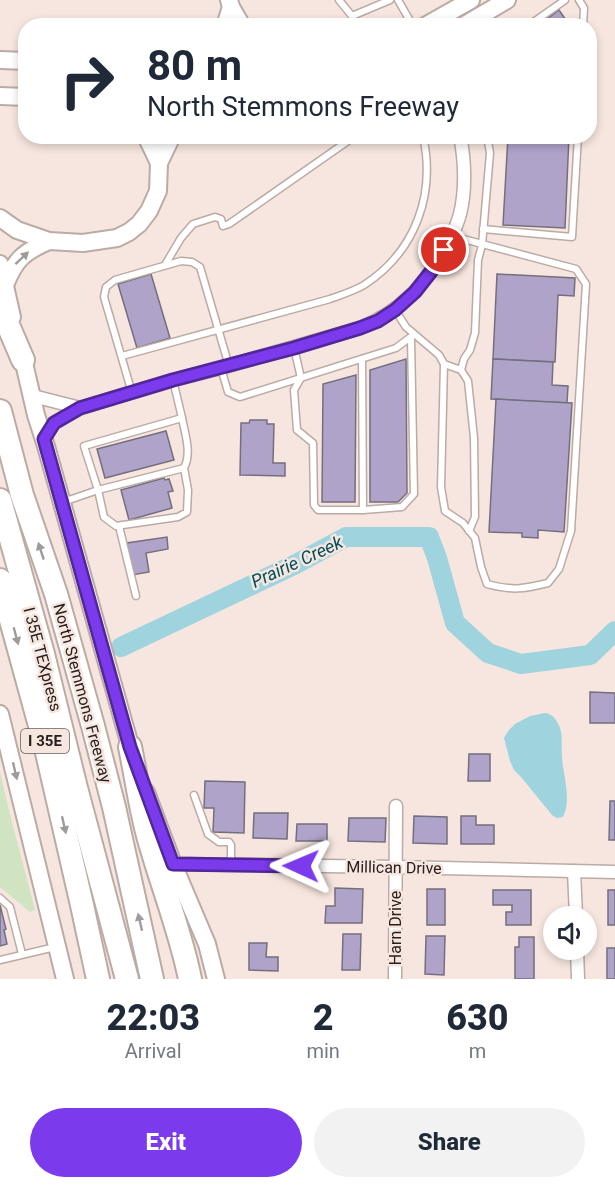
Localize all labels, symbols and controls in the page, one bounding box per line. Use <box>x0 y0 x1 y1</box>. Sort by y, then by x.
text: 80 m <box>147 41 242 90</box>
icon: right <box>48 42 126 120</box>
text: North Stemmons Freeway <box>147 91 459 123</box>
pin <box>418 224 469 275</box>
icon: arrive <box>427 233 460 266</box>
one-way arrow <box>14 251 29 265</box>
water label: Prairie Creek <box>248 531 347 592</box>
one-way arrow <box>36 542 45 560</box>
street label: North Stemmons Freeway <box>49 601 116 785</box>
street label: I 35E TEXpress <box>19 605 66 713</box>
one-way arrow <box>11 627 21 645</box>
road number: I 35E <box>21 729 69 753</box>
one-way arrow <box>10 762 20 780</box>
one-way arrow <box>60 816 69 835</box>
position arrow <box>269 834 333 898</box>
street label: Millican Drive <box>346 857 442 878</box>
street label: Harn Drive <box>386 891 405 965</box>
map controls <box>543 906 597 960</box>
button: sound <box>543 906 597 960</box>
one-way arrow <box>134 912 144 931</box>
text: 22:03 <box>106 997 200 1039</box>
text: 2 <box>313 997 334 1039</box>
text: 630 <box>446 997 509 1039</box>
text: Arrival <box>125 1039 182 1063</box>
text: min <box>306 1039 340 1063</box>
text: m <box>469 1039 486 1063</box>
button: Exit <box>30 1108 302 1177</box>
button: Share <box>314 1108 585 1177</box>

